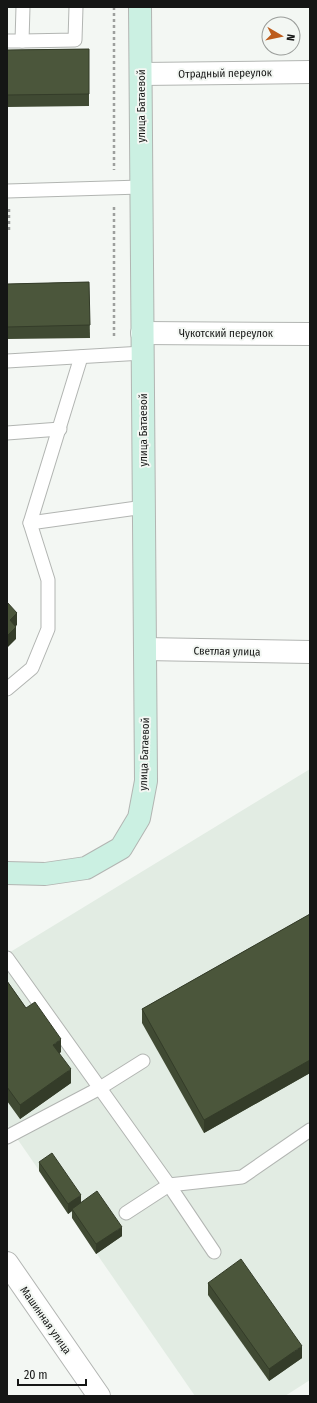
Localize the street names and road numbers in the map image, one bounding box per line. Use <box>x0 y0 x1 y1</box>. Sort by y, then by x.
street label: Отрадный переулок <box>178 66 273 81</box>
street label: улица Батаевой <box>135 69 148 143</box>
street label: Чукотский переулок <box>179 327 274 340</box>
street label: улица Батаевой <box>137 393 150 467</box>
street label: Светлая улица <box>194 644 260 659</box>
street label: улица Батаевой <box>137 717 152 791</box>
street label: Машинная улица <box>17 1284 74 1357</box>

